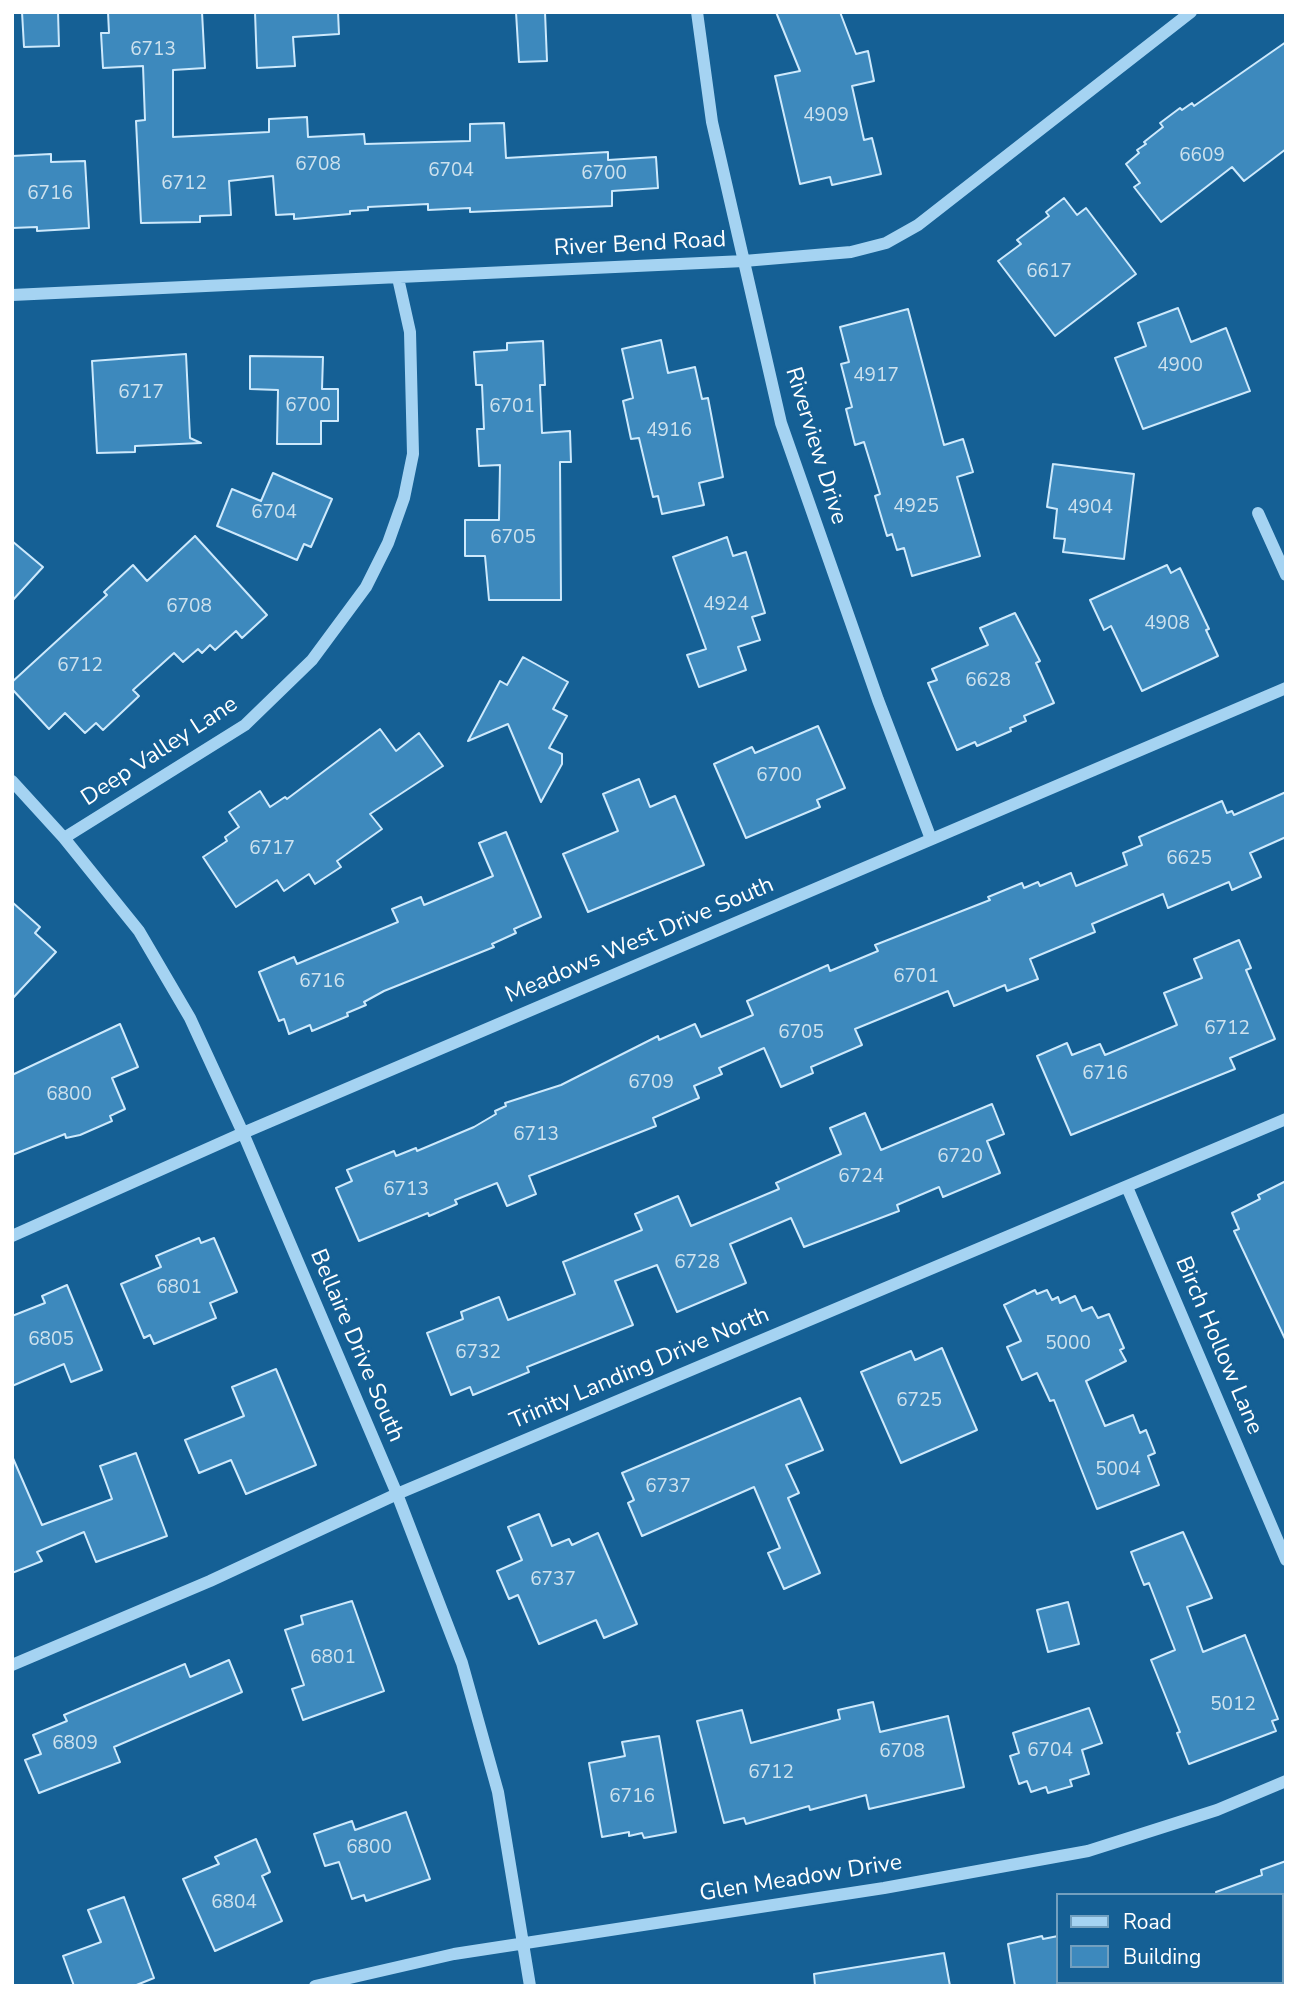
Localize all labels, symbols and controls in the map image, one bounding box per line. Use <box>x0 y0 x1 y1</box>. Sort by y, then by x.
house number: 6713 <box>130 39 176 61</box>
house number: 4909 <box>803 105 849 127</box>
house number: 6609 <box>1179 145 1225 167</box>
house number: 6708 <box>295 154 341 176</box>
house number: 6704 <box>428 160 474 182</box>
house number: 6700 <box>581 163 627 185</box>
house number: 6712 <box>161 173 207 195</box>
house number: 6716 <box>27 183 73 205</box>
street label: River Bend Road <box>553 227 727 263</box>
house number: 6617 <box>1026 261 1072 283</box>
house number: 4900 <box>1157 355 1203 377</box>
street label: Riverview Drive <box>778 364 852 528</box>
house number: 4917 <box>853 365 899 387</box>
house number: 6717 <box>118 382 164 404</box>
house number: 6700 <box>285 395 331 417</box>
house number: 6701 <box>489 396 535 418</box>
house number: 4916 <box>646 420 692 442</box>
house number: 4925 <box>893 496 939 518</box>
house number: 4904 <box>1067 497 1113 519</box>
house number: 6704 <box>251 502 297 524</box>
house number: 6705 <box>490 527 536 549</box>
house number: 4924 <box>703 594 749 616</box>
house number: 6708 <box>166 596 212 618</box>
house number: 4908 <box>1144 613 1190 635</box>
house number: 6712 <box>57 655 103 677</box>
house number: 6628 <box>965 670 1011 692</box>
street label: Deep Valley Lane <box>77 691 243 813</box>
house number: 6700 <box>756 765 802 787</box>
house number: 6717 <box>249 838 295 860</box>
house number: 6625 <box>1166 848 1212 870</box>
street label: Meadows West Drive South <box>502 872 778 1010</box>
house number: 6701 <box>893 966 939 988</box>
house number: 6716 <box>299 971 345 993</box>
house number: 6712 <box>1204 1018 1250 1040</box>
house number: 6705 <box>778 1022 824 1044</box>
house number: 6716 <box>1082 1063 1128 1085</box>
house number: 6709 <box>628 1072 674 1094</box>
house number: 6800 <box>46 1084 92 1106</box>
house number: 6713 <box>513 1124 559 1146</box>
house number: 6720 <box>937 1146 983 1168</box>
house number: 6724 <box>838 1166 884 1188</box>
house number: 6713 <box>383 1179 429 1201</box>
street label: Bellaire Drive South <box>303 1246 409 1446</box>
house number: 6728 <box>674 1252 720 1274</box>
street label: Birch Hollow Lane <box>1168 1253 1268 1439</box>
house number: 6801 <box>156 1277 202 1299</box>
street label: Trinity Landing Drive North <box>506 1302 774 1436</box>
house number: 6805 <box>28 1329 74 1351</box>
house number: 5000 <box>1045 1333 1091 1355</box>
house number: 6732 <box>455 1342 501 1364</box>
house number: 6725 <box>896 1390 942 1412</box>
house number: 5004 <box>1095 1459 1141 1481</box>
house number: 6737 <box>645 1476 691 1498</box>
house number: 6737 <box>530 1569 576 1591</box>
house number: 6801 <box>310 1647 356 1669</box>
house number: 5012 <box>1210 1694 1256 1716</box>
house number: 6809 <box>52 1733 98 1755</box>
house number: 6704 <box>1027 1740 1073 1762</box>
house number: 6708 <box>879 1741 925 1763</box>
house number: 6712 <box>748 1762 794 1784</box>
house number: 6716 <box>609 1786 655 1808</box>
house number: 6800 <box>346 1837 392 1859</box>
street label: Glen Meadow Drive <box>698 1849 904 1909</box>
house number: 6804 <box>211 1892 257 1914</box>
legend <box>1056 1893 1284 1984</box>
text: Road <box>1123 1908 1172 1936</box>
text: Building <box>1123 1943 1201 1971</box>

